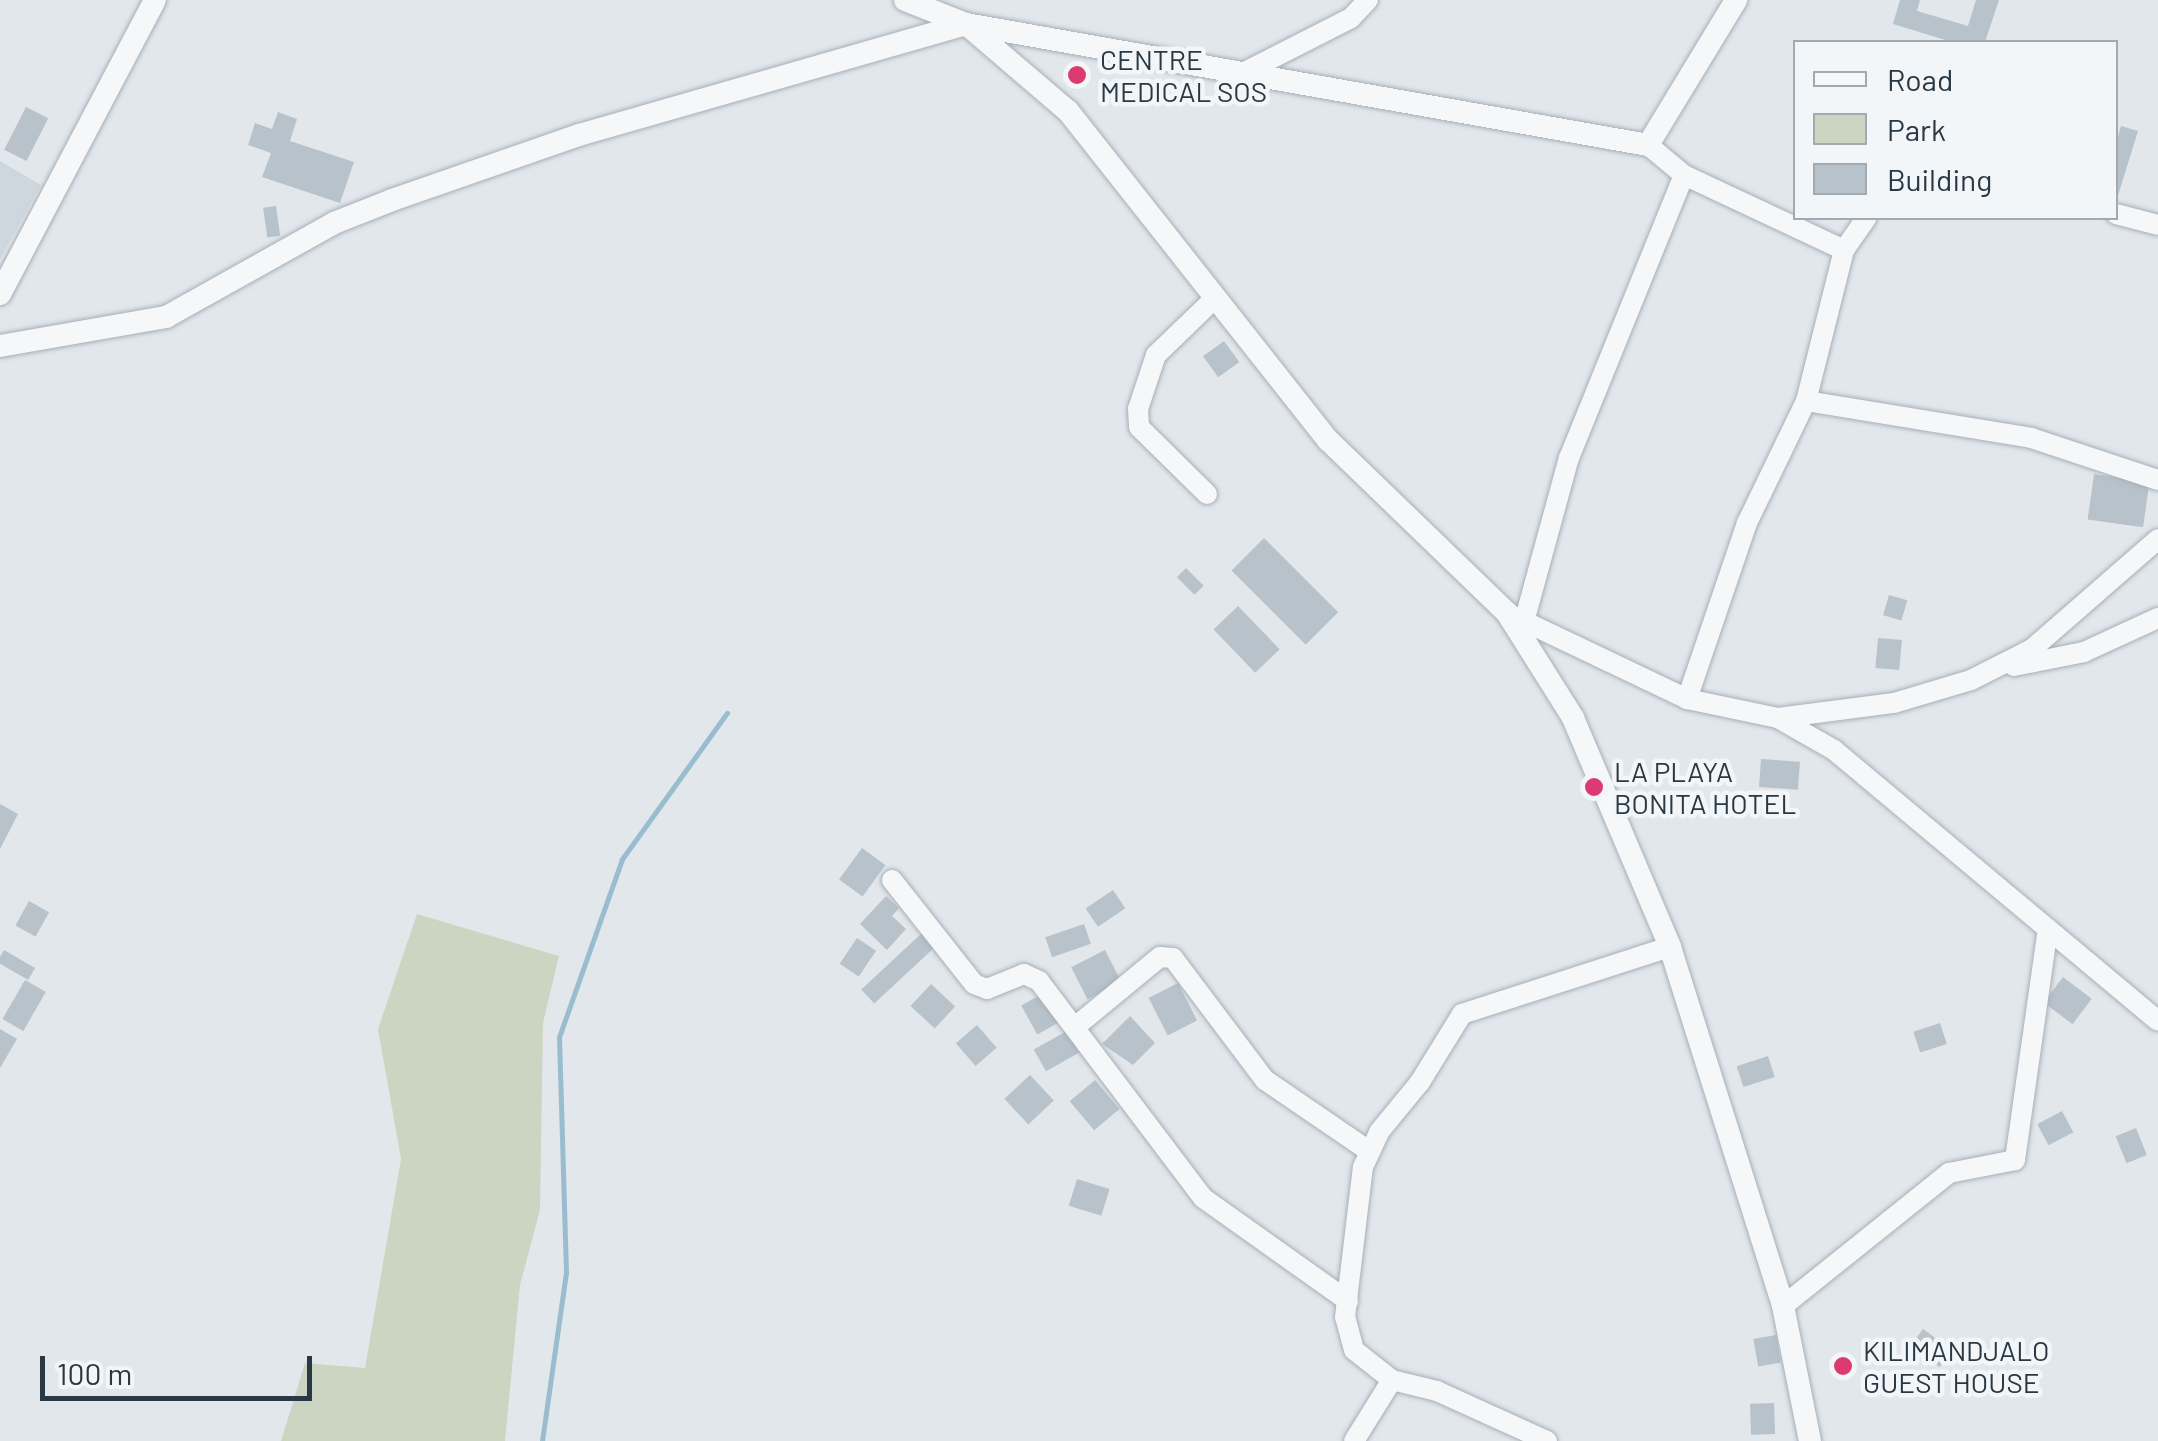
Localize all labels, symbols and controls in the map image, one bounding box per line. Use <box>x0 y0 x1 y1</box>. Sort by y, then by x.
legend <box>1793 40 2118 220</box>
place label: CENTRE MEDICAL SOS <box>1100 42 1267 108</box>
text: Road <box>1887 61 1953 97</box>
marker: CENTRE MEDICAL SOS <box>1064 62 1090 88</box>
text: Park <box>1887 111 1946 147</box>
text: Building <box>1887 161 1992 197</box>
place label: LA PLAYA BONITA HOTEL <box>1614 754 1796 820</box>
marker: LA PLAYA BONITA HOTEL <box>1583 776 1605 798</box>
place label: KILIMANDJALO GUEST HOUSE <box>1863 1333 2050 1399</box>
scale bar <box>45 1336 318 1398</box>
text: 100 m <box>57 1355 132 1391</box>
marker: KILIMANDJALO GUEST HOUSE <box>1832 1355 1854 1377</box>

